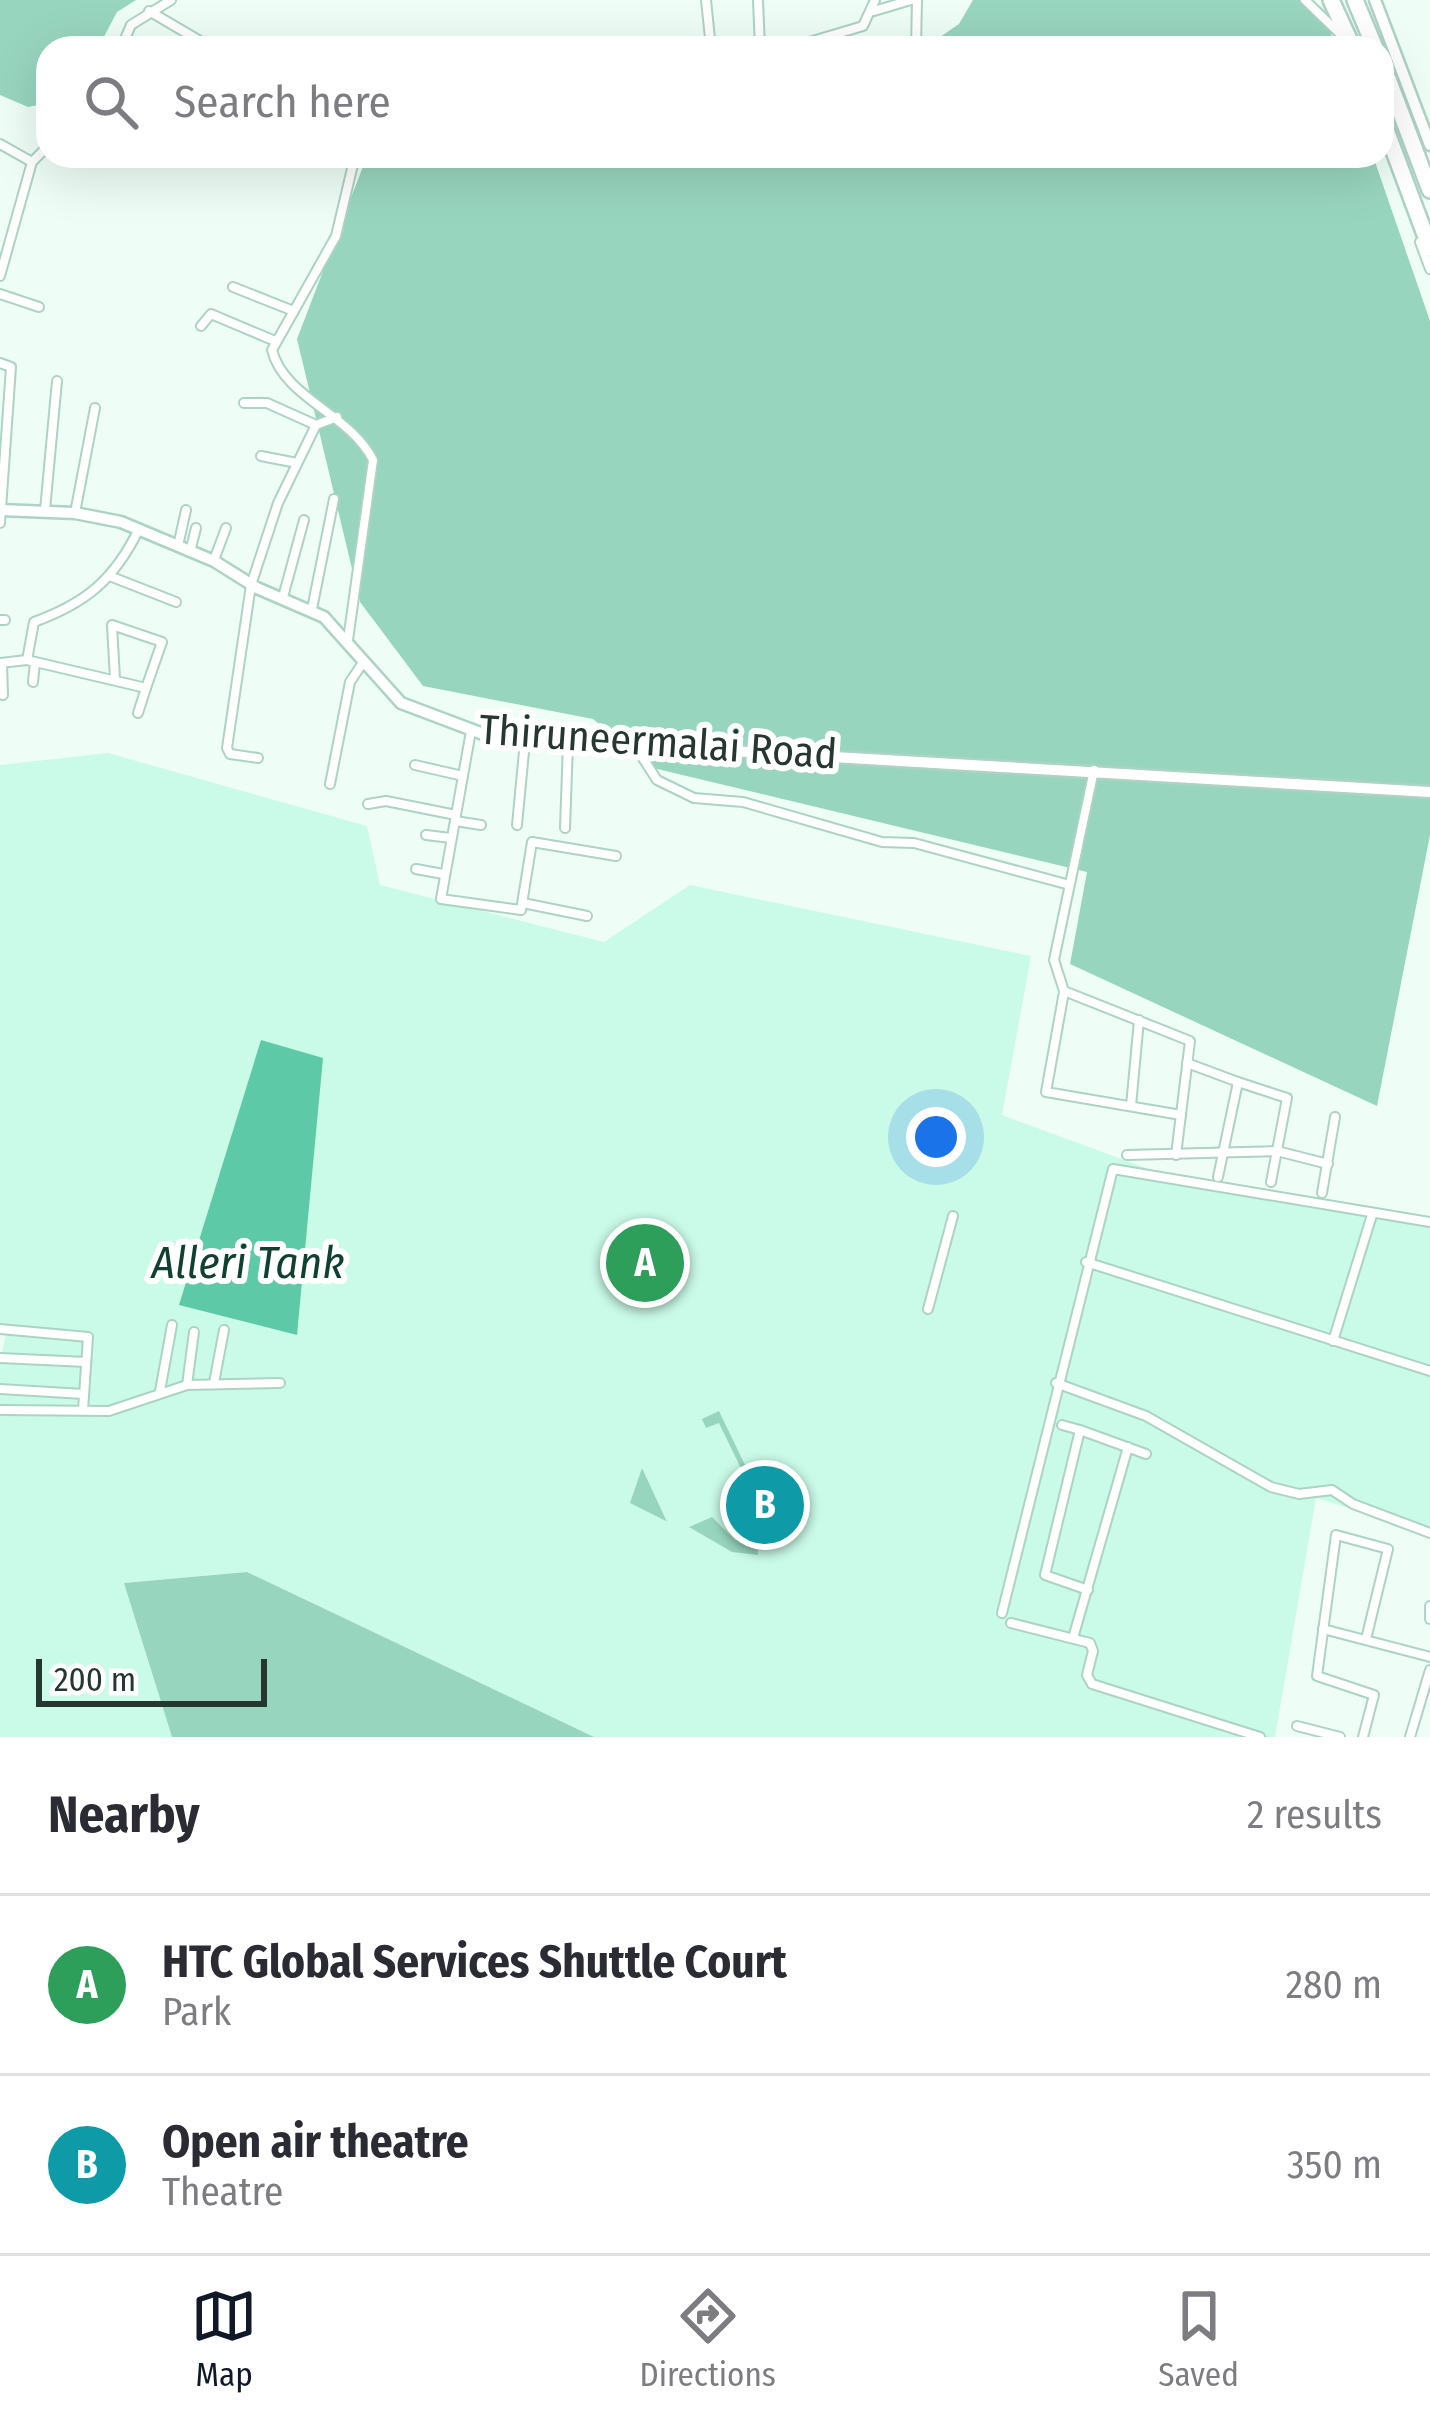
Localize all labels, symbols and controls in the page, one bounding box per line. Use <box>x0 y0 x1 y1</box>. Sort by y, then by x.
search box <box>36 36 1394 168</box>
icon: search <box>78 69 144 135</box>
text: Search here <box>174 75 391 129</box>
street label: Thiruneermalai Road <box>477 705 839 779</box>
your location <box>906 1107 966 1167</box>
pin: A <box>606 1218 684 1308</box>
water label: Alleri Tank <box>150 1236 344 1290</box>
pin: B <box>726 1460 804 1550</box>
scale bar <box>36 1653 267 1706</box>
text: 200 m <box>54 1660 136 1700</box>
text: Nearby <box>48 1784 200 1846</box>
text: 2 results <box>1247 1792 1382 1838</box>
text: HTC Global Services Shuttle Court <box>162 1935 787 1989</box>
text: A <box>76 1962 98 2008</box>
text: 280 m <box>1286 1962 1382 2008</box>
text: Park <box>162 1989 231 2035</box>
text: Open air theatre <box>162 2115 469 2169</box>
text: B <box>76 2142 98 2188</box>
text: 350 m <box>1287 2142 1382 2188</box>
text: Theatre <box>162 2169 283 2215</box>
tab: Map <box>191 2283 257 2395</box>
tab: Directions <box>639 2283 776 2395</box>
tab: Saved <box>1158 2283 1239 2395</box>

